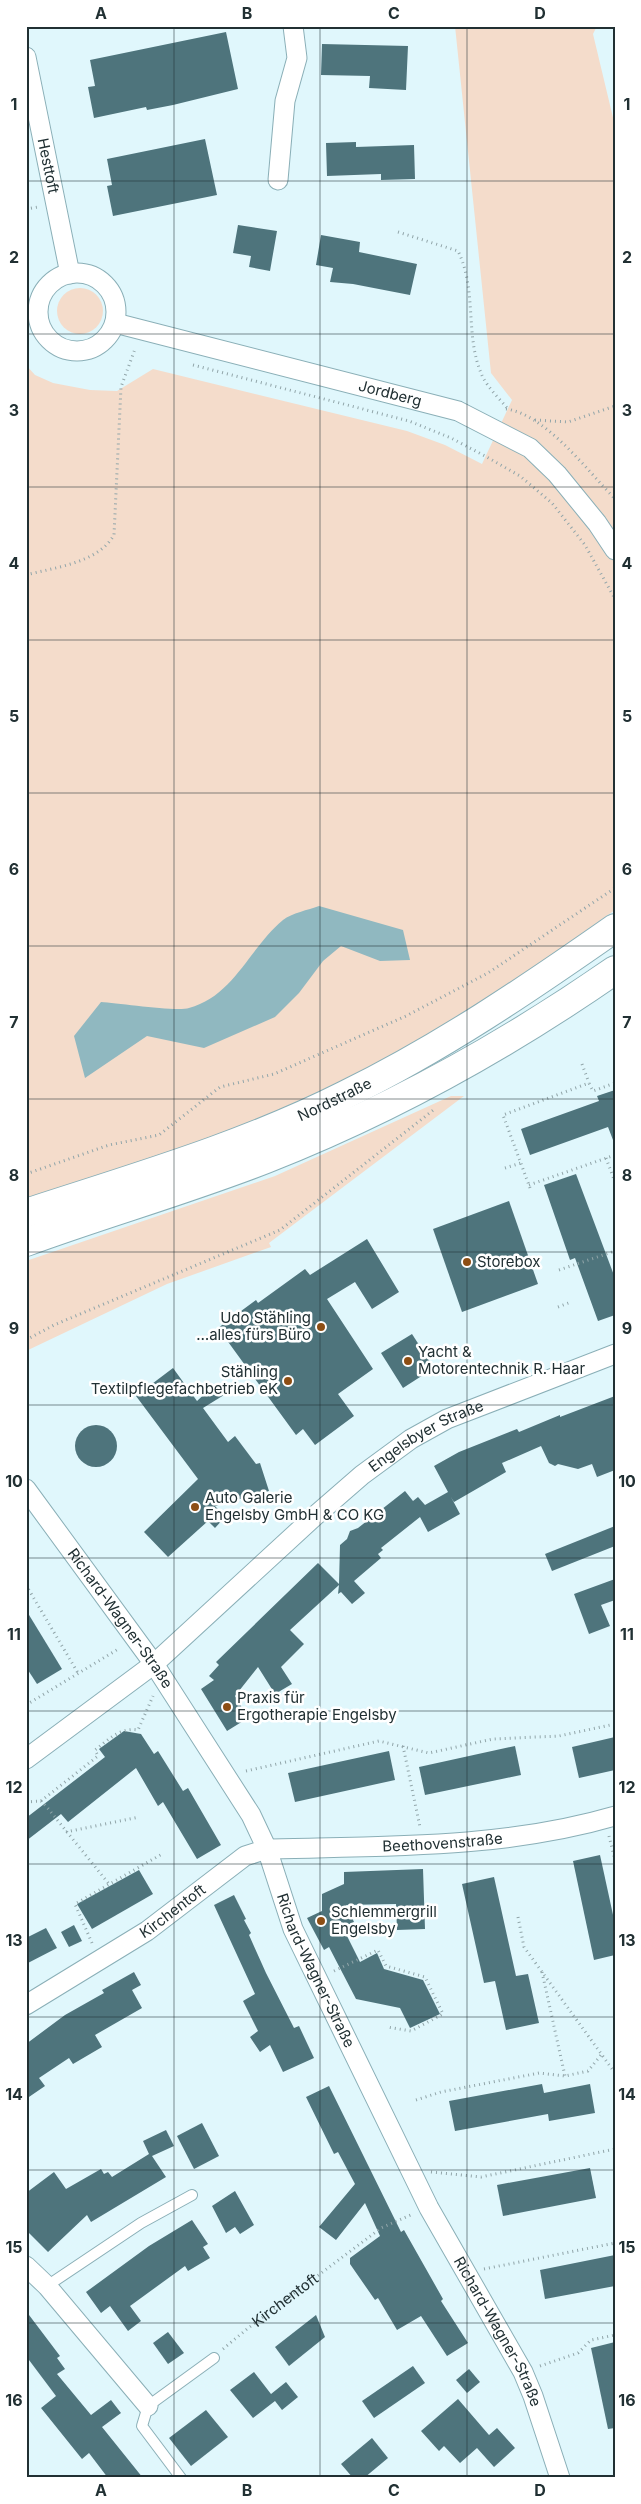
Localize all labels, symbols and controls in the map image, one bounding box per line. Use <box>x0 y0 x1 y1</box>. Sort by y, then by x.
text: A <box>95 3 107 23</box>
text: B <box>242 3 252 23</box>
text: C <box>388 3 400 23</box>
text: D <box>534 3 546 23</box>
text: 1 <box>11 94 17 114</box>
text: 1 <box>624 94 630 114</box>
street label: Hesttoft <box>34 136 63 195</box>
text: 2 <box>9 247 19 267</box>
text: 2 <box>622 247 632 267</box>
street label: Jordberg <box>357 376 424 410</box>
text: 3 <box>9 400 19 420</box>
text: 3 <box>622 400 632 420</box>
text: 4 <box>9 553 20 573</box>
text: 4 <box>622 553 633 573</box>
text: 5 <box>9 706 19 726</box>
text: 5 <box>622 706 632 726</box>
text: 6 <box>9 859 19 879</box>
text: 6 <box>622 859 632 879</box>
text: 7 <box>9 1012 19 1032</box>
text: 7 <box>622 1012 632 1032</box>
street label: Nordstraße <box>294 1073 375 1125</box>
text: 8 <box>9 1165 19 1185</box>
text: 8 <box>622 1165 632 1185</box>
place label: Storebox <box>477 1252 541 1271</box>
marker: Storebox <box>461 1256 473 1268</box>
place label: Udo Stähling …alles fürs Büro <box>196 1308 311 1344</box>
text: 9 <box>9 1318 19 1338</box>
text: 9 <box>622 1318 632 1338</box>
marker: Udo Stähling …alles fürs Büro <box>315 1321 327 1333</box>
place label: Yacht & Motorentechnik R. Haar <box>418 1342 585 1378</box>
marker: Yacht & Motorentechnik R. Haar <box>402 1355 414 1367</box>
place label: Stähling Textilpflegefachbetrieb eK <box>91 1362 278 1398</box>
marker: Stähling Textilpflegefachbetrieb eK <box>282 1375 294 1387</box>
street label: Engelsbyer Straße <box>365 1396 486 1476</box>
text: 10 <box>5 1471 23 1491</box>
text: 10 <box>618 1471 636 1491</box>
place label: Auto Galerie Engelsby GmbH & CO KG <box>205 1488 384 1524</box>
marker: Auto Galerie Engelsby GmbH & CO KG <box>189 1501 201 1513</box>
street label: Richard-Wagner-Straße <box>64 1545 177 1692</box>
text: 11 <box>7 1624 21 1644</box>
text: 11 <box>620 1624 634 1644</box>
place label: Praxis für Ergotherapie Engelsby <box>237 1688 397 1724</box>
marker: Praxis für Ergotherapie Engelsby <box>221 1701 233 1713</box>
text: 12 <box>6 1777 22 1797</box>
text: 12 <box>619 1777 635 1797</box>
street label: Beethovenstraße <box>382 1828 504 1855</box>
street label: Kirchentoft <box>136 1880 209 1942</box>
street label: Richard-Wagner-Straße <box>273 1891 359 2051</box>
place label: Schlemmergrill Engelsby <box>331 1902 437 1938</box>
marker: Schlemmergrill Engelsby <box>315 1915 327 1927</box>
text: 13 <box>5 1930 23 1950</box>
text: 13 <box>618 1930 636 1950</box>
text: 14 <box>5 2084 23 2104</box>
text: 14 <box>618 2084 636 2104</box>
text: 15 <box>5 2237 23 2257</box>
text: 15 <box>618 2237 636 2257</box>
street label: Richard-Wagner-Straße <box>450 2253 546 2409</box>
street label: Kirchentoft <box>248 2269 322 2331</box>
text: 16 <box>5 2390 23 2410</box>
text: 16 <box>618 2390 636 2410</box>
text: A <box>95 2480 107 2500</box>
text: B <box>242 2480 252 2500</box>
text: C <box>388 2480 400 2500</box>
text: D <box>534 2480 546 2500</box>

